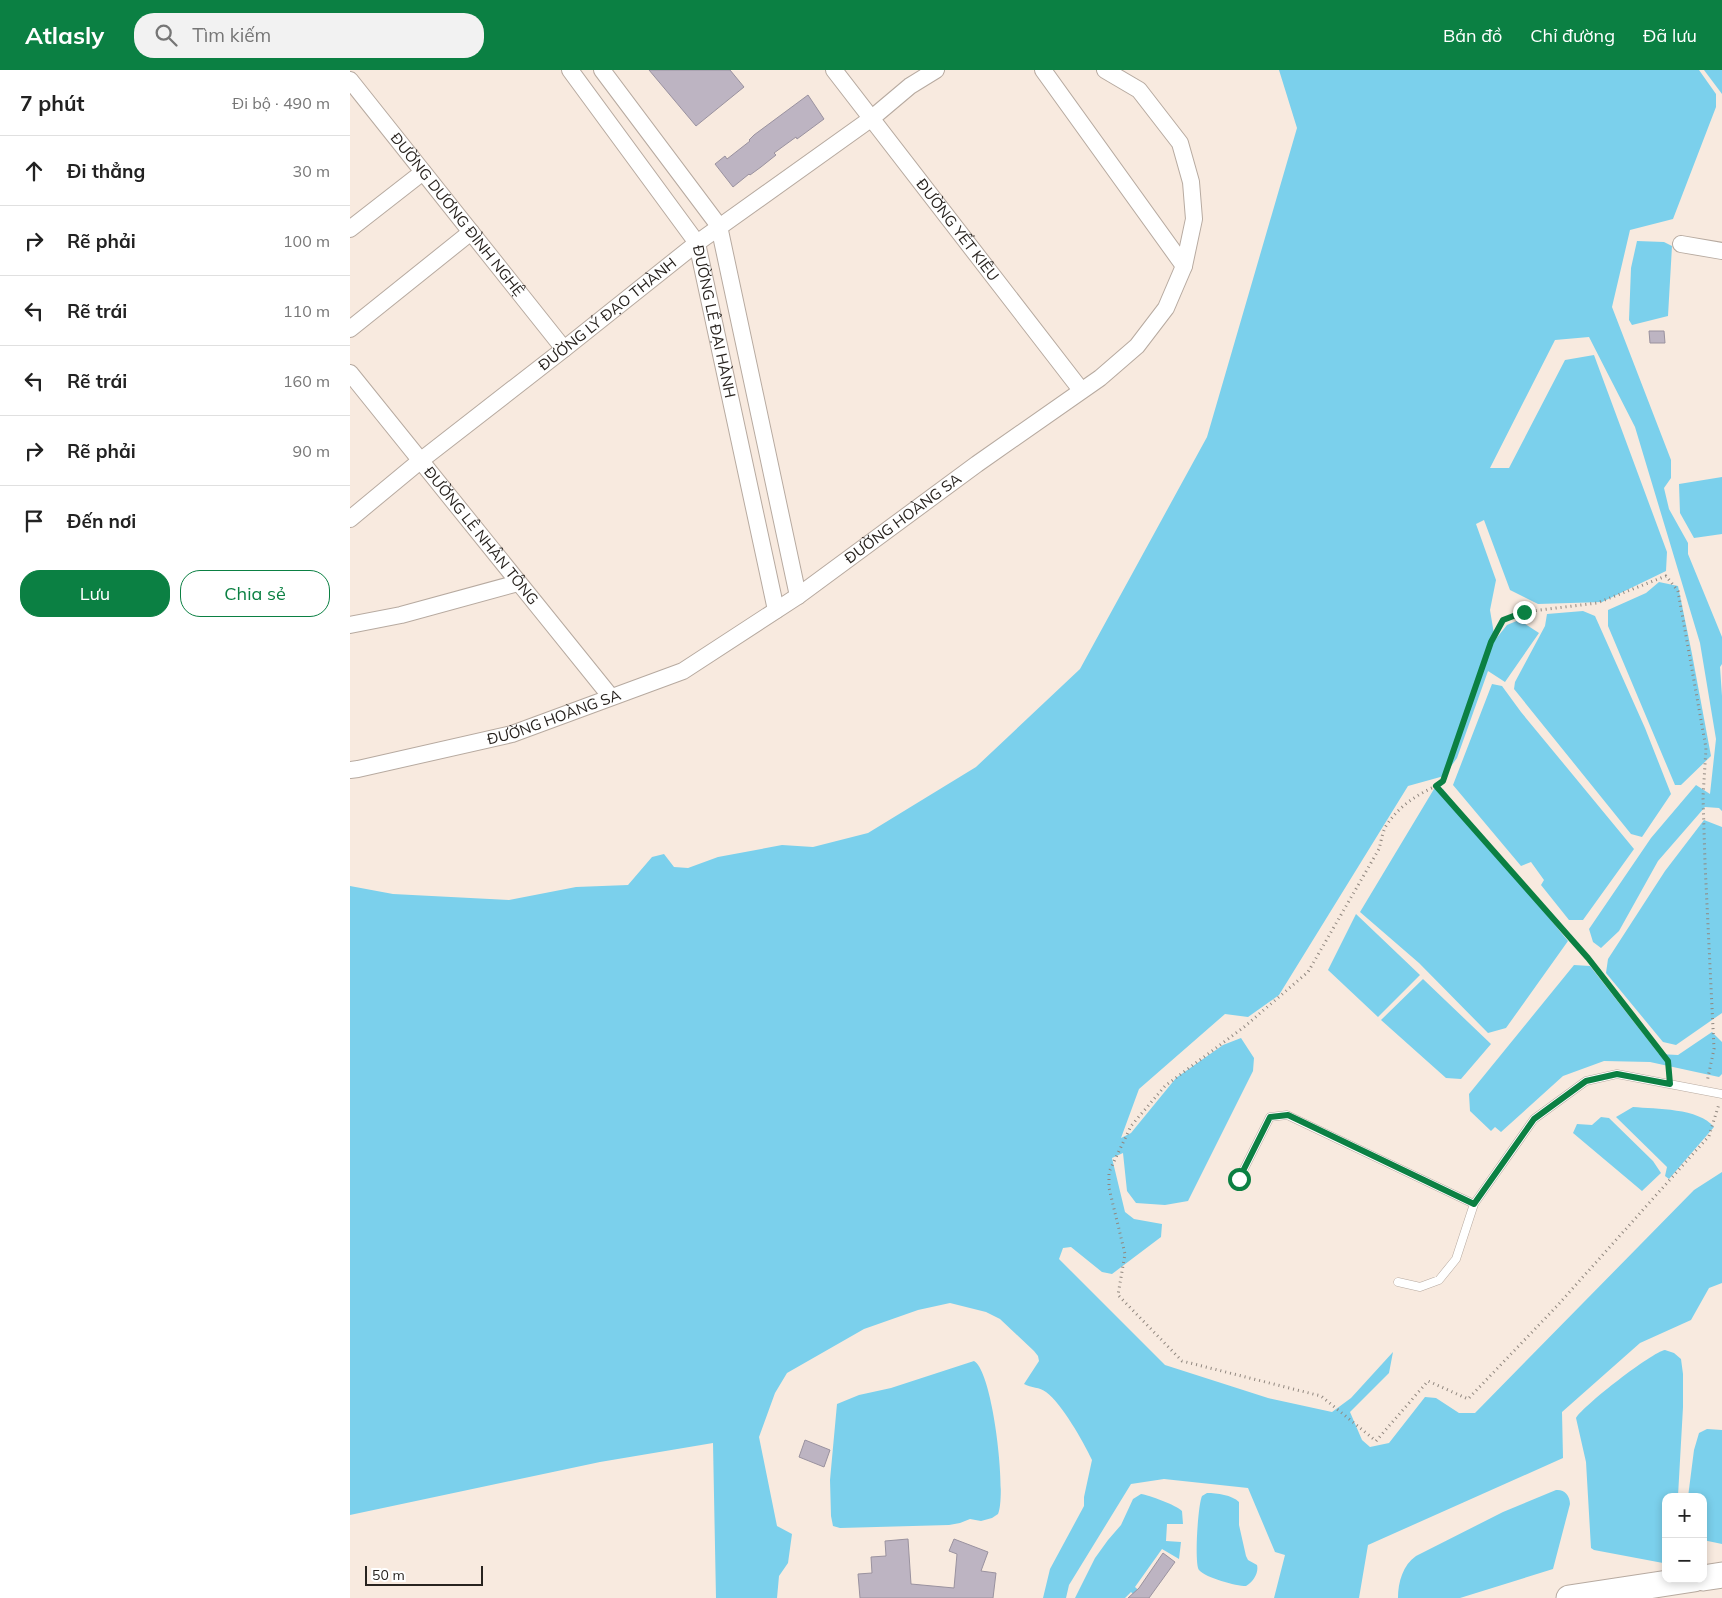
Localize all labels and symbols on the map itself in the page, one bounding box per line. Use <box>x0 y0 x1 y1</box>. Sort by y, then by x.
street label: ĐƯỜNG DƯƠNG ĐÌNH NGHỆ <box>387 129 529 300</box>
street label: ĐƯỜNG YẾT KIÊU <box>912 175 1003 284</box>
street label: ĐƯỜNG LÊ ĐẠI HÀNH <box>689 243 740 400</box>
street label: ĐƯỜNG LÝ ĐẠO THÀNH <box>534 253 680 374</box>
street label: ĐƯỜNG LÊ NHÂN TÔNG <box>420 463 543 608</box>
street label: ĐƯỜNG HOÀNG SA <box>841 469 965 567</box>
route end <box>1513 601 1536 624</box>
street label: ĐƯỜNG HOÀNG SA <box>485 685 623 748</box>
route start <box>1228 1168 1251 1191</box>
scale bar <box>365 1563 482 1586</box>

